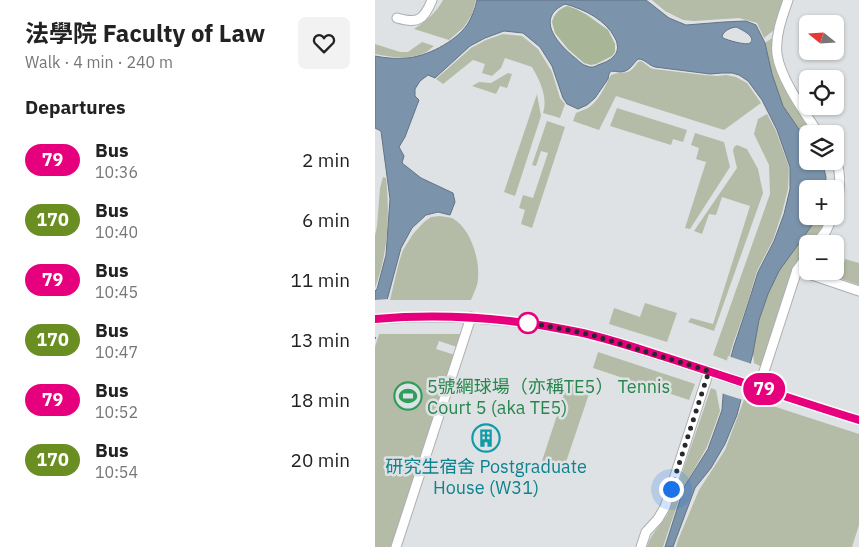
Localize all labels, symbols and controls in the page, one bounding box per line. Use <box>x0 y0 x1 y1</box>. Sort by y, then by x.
north arrow <box>799 15 844 60</box>
map controls <box>799 15 844 280</box>
text: 法學院 Faculty of Law <box>25 17 265 49</box>
button: heart <box>298 17 350 69</box>
text: Walk · 4 min · 240 m <box>25 52 173 72</box>
button: locate <box>799 70 844 115</box>
text: Departures <box>25 95 125 119</box>
button: layers <box>799 125 844 170</box>
text: Bus <box>95 138 129 162</box>
text: 79 <box>42 148 63 171</box>
text: 2 min <box>302 148 350 172</box>
text: 10:36 <box>95 162 138 182</box>
button: + <box>799 180 844 225</box>
text: Bus <box>95 198 129 222</box>
text: 170 <box>36 208 69 231</box>
text: 6 min <box>302 208 350 232</box>
text: 10:40 <box>95 222 138 242</box>
button: − <box>799 235 844 280</box>
text: Bus <box>95 258 129 282</box>
text: 79 <box>42 268 63 291</box>
text: 11 min <box>291 268 350 292</box>
text: 10:45 <box>95 282 138 302</box>
unlabelled marker <box>517 312 539 334</box>
text: Bus <box>95 318 129 342</box>
text: 170 <box>36 328 69 351</box>
text: 13 min <box>291 328 350 352</box>
text: 10:47 <box>95 342 138 362</box>
line badge: 79 <box>741 373 787 405</box>
place label: 5號網球場（亦稱TE5） Tennis Court 5 (aka TE5) <box>427 375 670 419</box>
text: 79 <box>753 377 775 400</box>
text: Bus <box>95 378 129 402</box>
sports icon: 5號網球場（亦稱TE5） Tennis Court 5 (aka TE5) <box>393 381 423 411</box>
text: 79 <box>42 388 63 411</box>
text: 18 min <box>291 388 350 412</box>
text: 10:52 <box>95 402 138 422</box>
building icon: 研究生宿舍 Postgraduate House (W31) <box>471 423 501 453</box>
text: Bus <box>95 438 129 462</box>
text: 170 <box>36 448 69 471</box>
text: 20 min <box>291 448 350 472</box>
place label: 研究生宿舍 Postgraduate House (W31) <box>385 455 587 499</box>
text: 10:54 <box>95 462 138 482</box>
your location <box>659 477 684 502</box>

